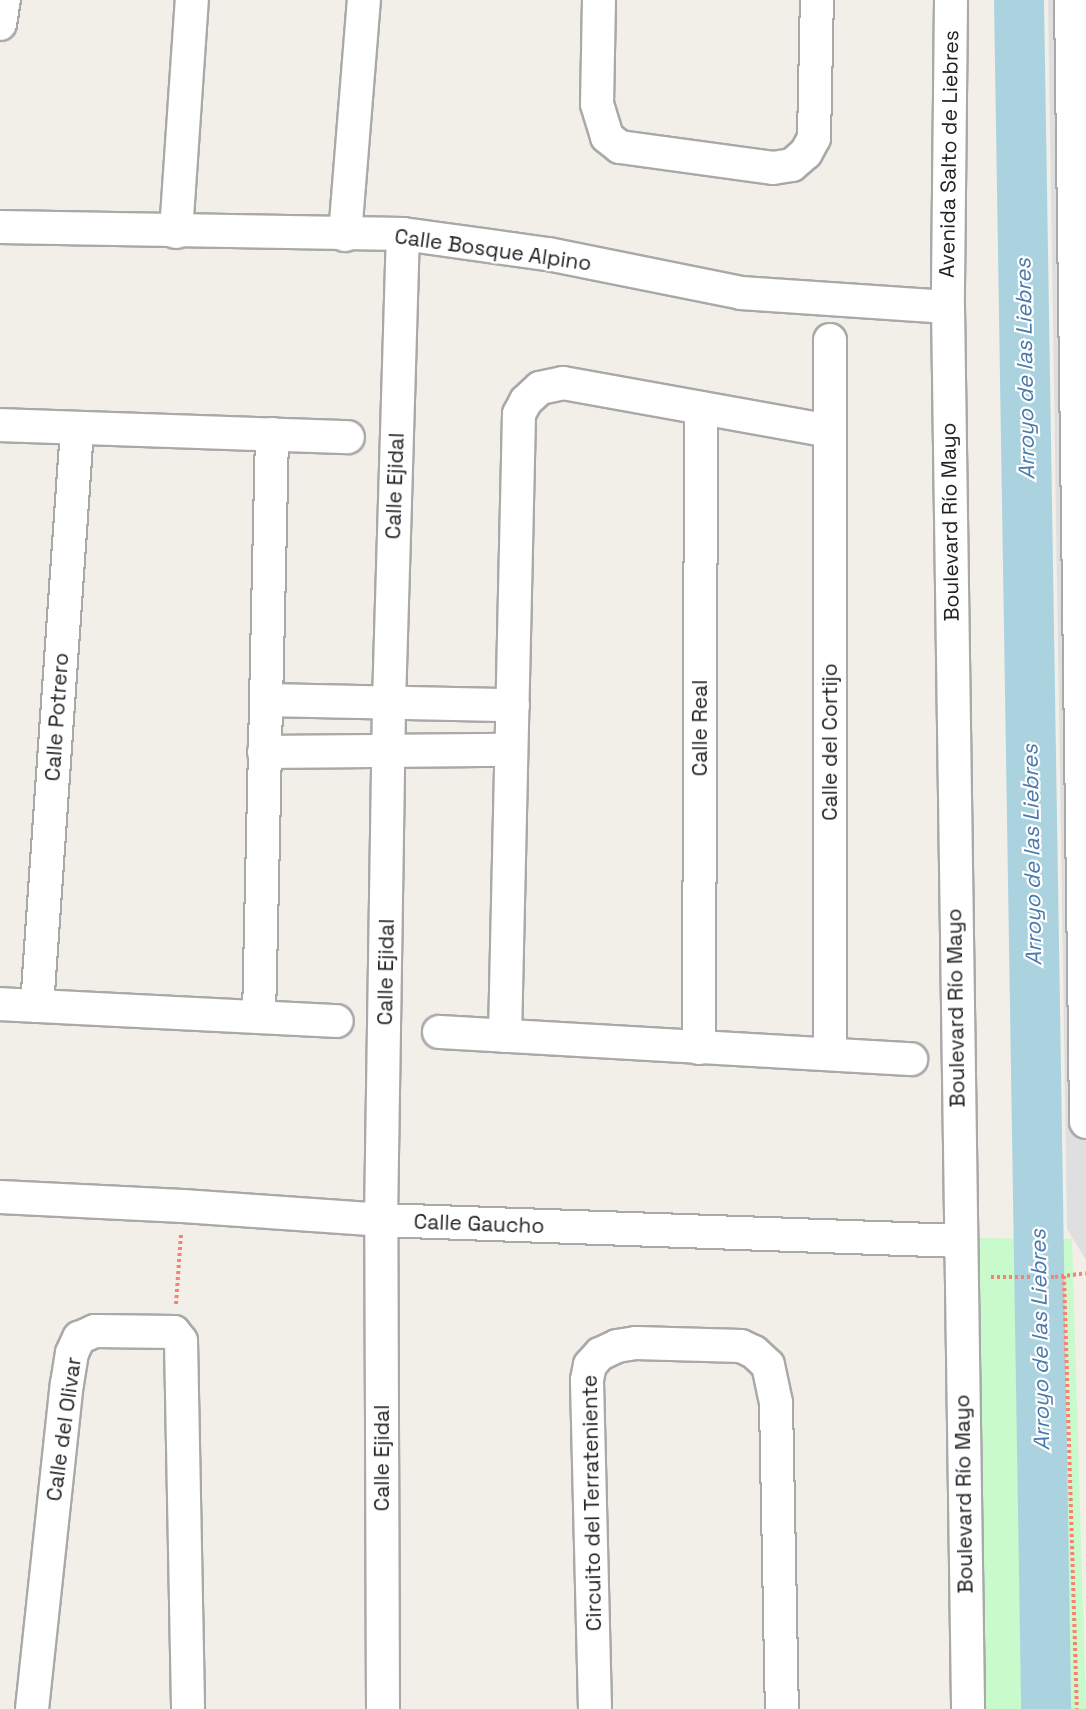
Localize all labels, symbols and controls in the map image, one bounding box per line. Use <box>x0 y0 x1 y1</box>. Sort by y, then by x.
street label: Avenida Salto de Liebres <box>934 30 964 278</box>
street label: Calle Bosque Alpino <box>393 224 593 276</box>
water label: Arroyo de las Liebres <box>1010 258 1040 480</box>
street label: Boulevard Río Mayo <box>936 422 964 622</box>
street label: Calle Ejidal <box>381 432 409 540</box>
street label: Calle Potrero <box>40 652 74 782</box>
street label: Calle del Cortijo <box>817 663 843 821</box>
street label: Calle Real <box>687 680 713 776</box>
water label: Arroyo de las Liebres <box>1017 744 1047 966</box>
street label: Boulevard Río Mayo <box>942 908 970 1108</box>
street label: Calle Ejidal <box>372 919 400 1025</box>
street label: Calle Gaucho <box>413 1209 545 1239</box>
water label: Arroyo de las Liebres <box>1025 1229 1055 1451</box>
street label: Calle del Olivar <box>41 1355 87 1503</box>
street label: Circuito del Terrateniente <box>577 1374 607 1632</box>
street label: Boulevard Río Mayo <box>950 1394 978 1594</box>
street label: Calle Ejidal <box>369 1405 395 1511</box>

